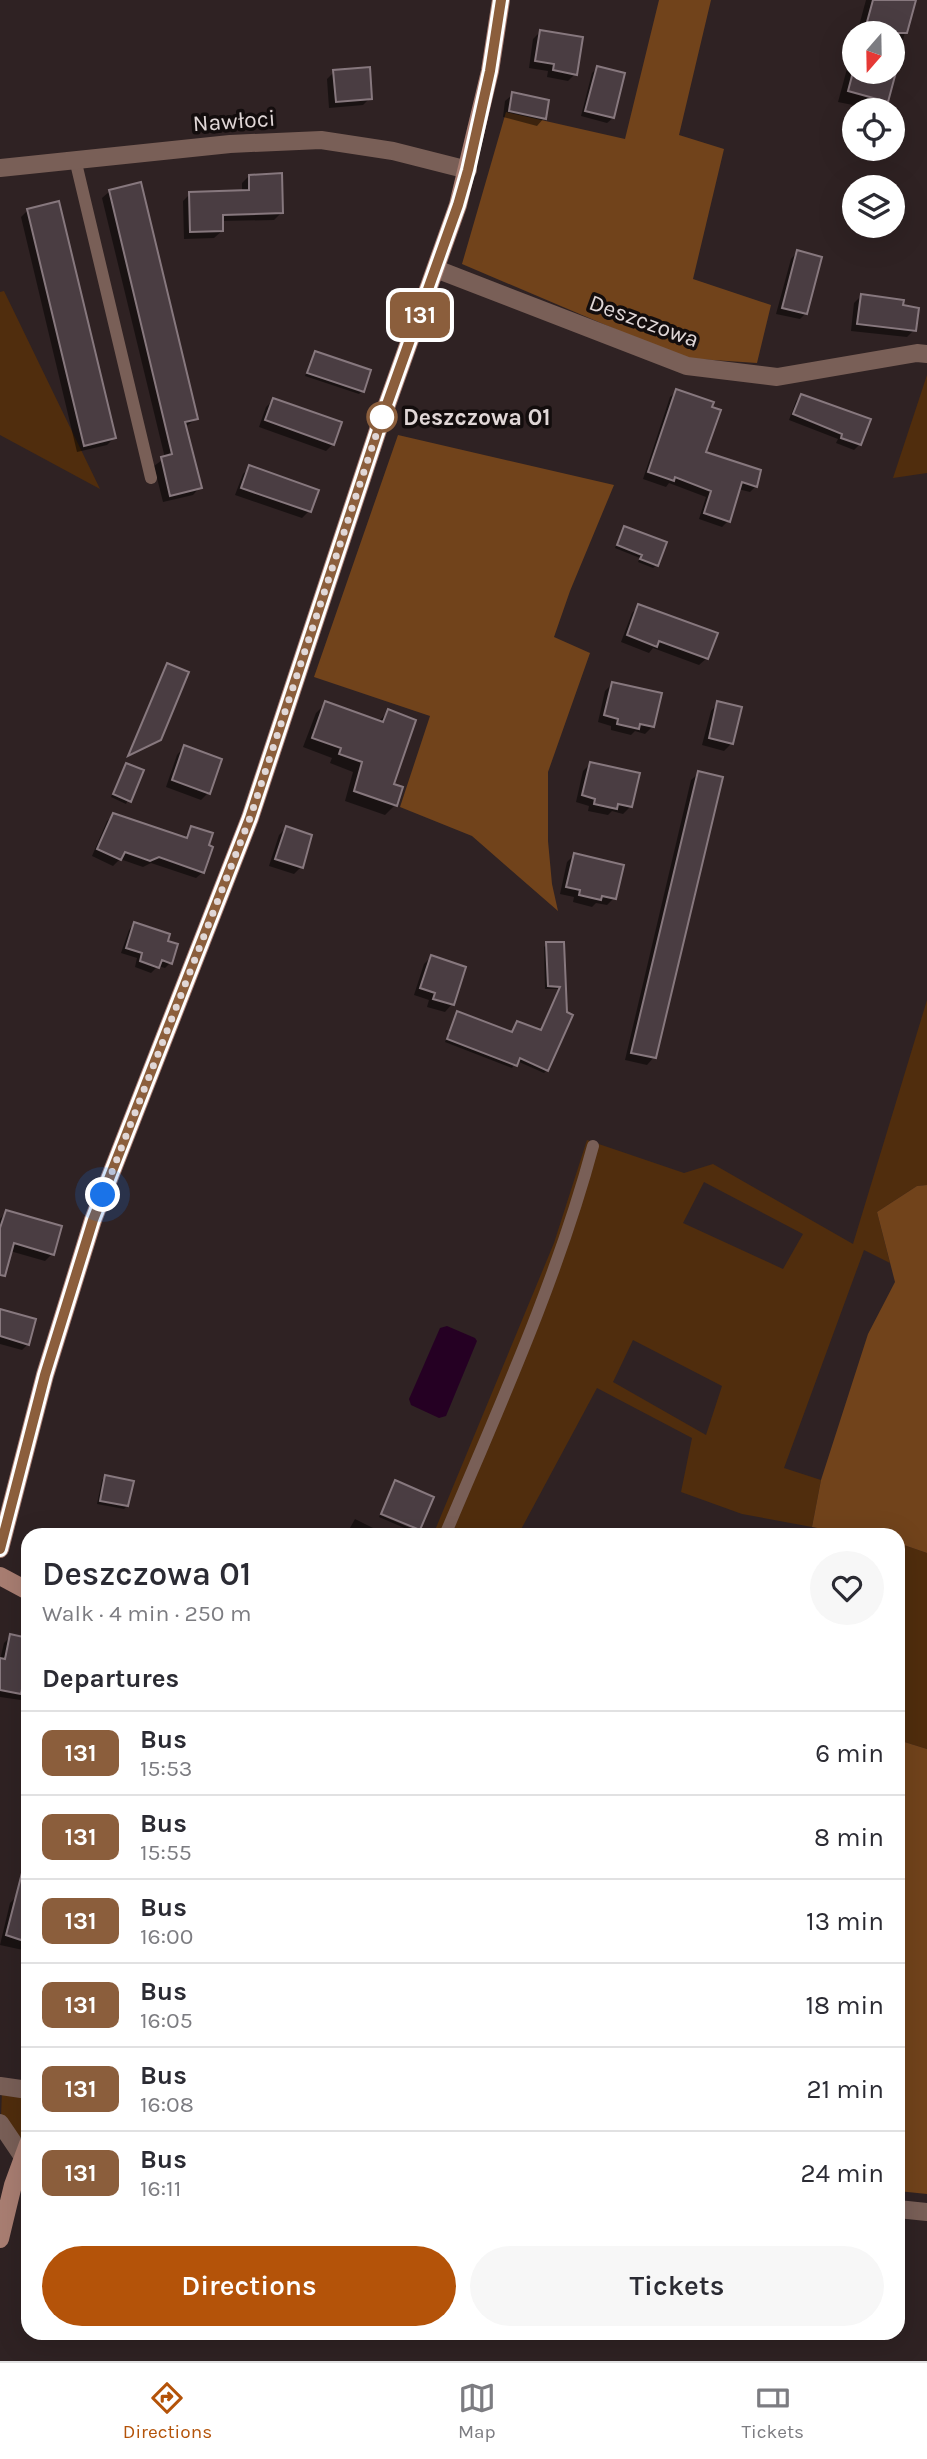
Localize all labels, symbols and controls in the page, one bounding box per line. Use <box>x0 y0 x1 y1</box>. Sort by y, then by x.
north arrow <box>842 21 905 84</box>
map controls <box>842 21 905 238</box>
button: locate <box>842 98 905 161</box>
street label: Nawłoci <box>192 105 276 137</box>
button: layers <box>842 175 905 238</box>
street label: Deszczowa <box>586 289 702 353</box>
line badge: 131 <box>380 292 460 338</box>
text: 131 <box>404 301 436 329</box>
marker: Deszczowa 01 <box>367 402 397 432</box>
place label: Deszczowa 01 <box>403 404 551 431</box>
your location <box>85 1177 120 1212</box>
button: heart <box>810 1551 884 1625</box>
text: Deszczowa 01 <box>42 1555 251 1593</box>
text: Walk · 4 min · 250 m <box>42 1600 251 1627</box>
text: Departures <box>42 1663 179 1694</box>
text: Bus <box>140 1724 187 1755</box>
text: 6 min <box>815 1738 884 1769</box>
text: 131 <box>64 1739 97 1767</box>
text: 15:53 <box>140 1755 192 1782</box>
text: Bus <box>140 1808 187 1839</box>
text: 8 min <box>814 1822 884 1853</box>
text: 131 <box>64 1823 97 1851</box>
text: 15:55 <box>140 1839 192 1866</box>
text: Bus <box>140 1892 187 1923</box>
text: 13 min <box>806 1906 884 1937</box>
text: 131 <box>64 1907 97 1935</box>
text: 16:00 <box>140 1923 193 1950</box>
text: Bus <box>140 1976 187 2007</box>
text: 18 min <box>805 1990 884 2021</box>
text: 131 <box>64 1991 97 2019</box>
text: 16:05 <box>140 2007 193 2034</box>
text: Bus <box>140 2060 187 2091</box>
text: 21 min <box>806 2074 884 2105</box>
text: 131 <box>64 2075 97 2103</box>
text: 16:08 <box>140 2091 194 2118</box>
text: Bus <box>140 2144 187 2175</box>
text: 24 min <box>800 2158 884 2189</box>
text: 131 <box>64 2159 97 2187</box>
text: 16:11 <box>140 2175 181 2202</box>
button: Directions <box>42 2246 456 2326</box>
button: Tickets <box>470 2246 884 2326</box>
tab: Directions <box>123 2379 212 2443</box>
tab: Map <box>458 2379 496 2443</box>
tab: Tickets <box>742 2379 804 2443</box>

